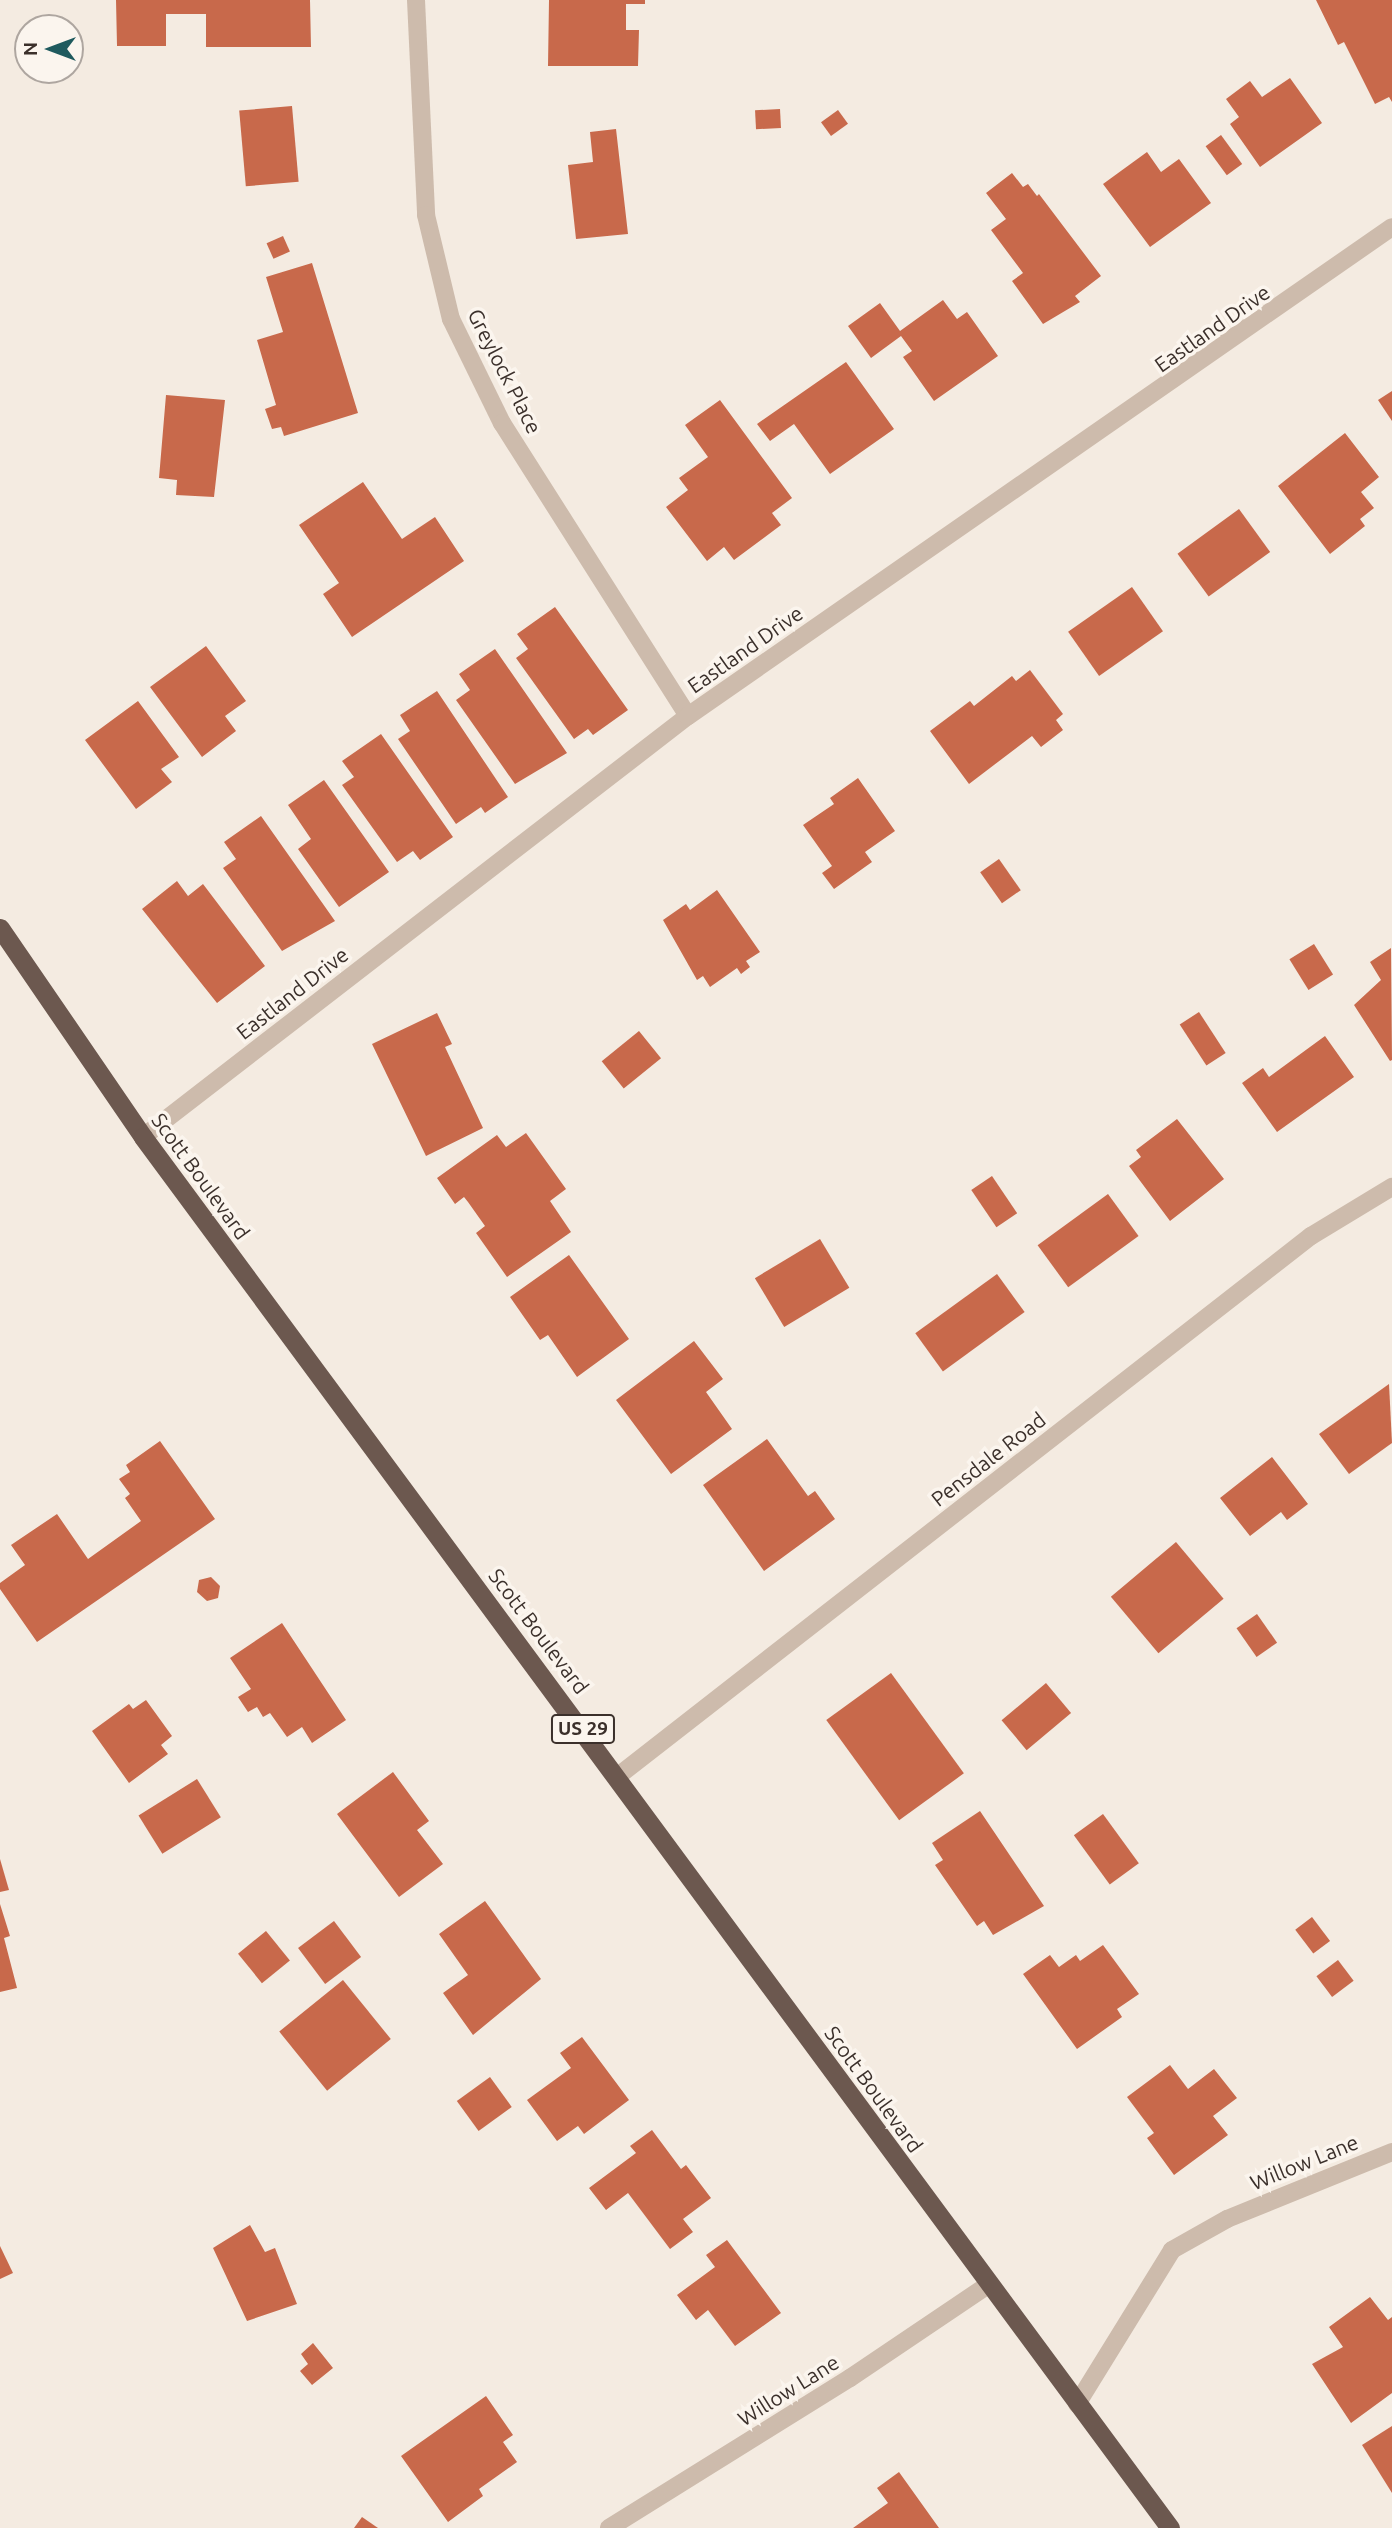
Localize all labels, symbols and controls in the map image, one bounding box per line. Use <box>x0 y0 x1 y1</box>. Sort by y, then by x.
north arrow <box>14 14 84 84</box>
text: N <box>19 42 41 56</box>
street label: Eastland Drive <box>1149 279 1275 377</box>
street label: Greylock Place <box>463 304 547 438</box>
street label: Eastland Drive <box>682 600 808 698</box>
street label: Eastland Drive <box>231 942 353 1044</box>
street label: Scott Boulevard <box>147 1108 255 1244</box>
street label: Pensdale Road <box>926 1407 1050 1511</box>
street label: Scott Boulevard <box>484 1563 594 1699</box>
road number: US 29 <box>550 1714 616 1744</box>
street label: Scott Boulevard <box>820 2021 928 2157</box>
street label: Willow Lane <box>1246 2129 1362 2195</box>
street label: Willow Lane <box>733 2349 843 2431</box>

